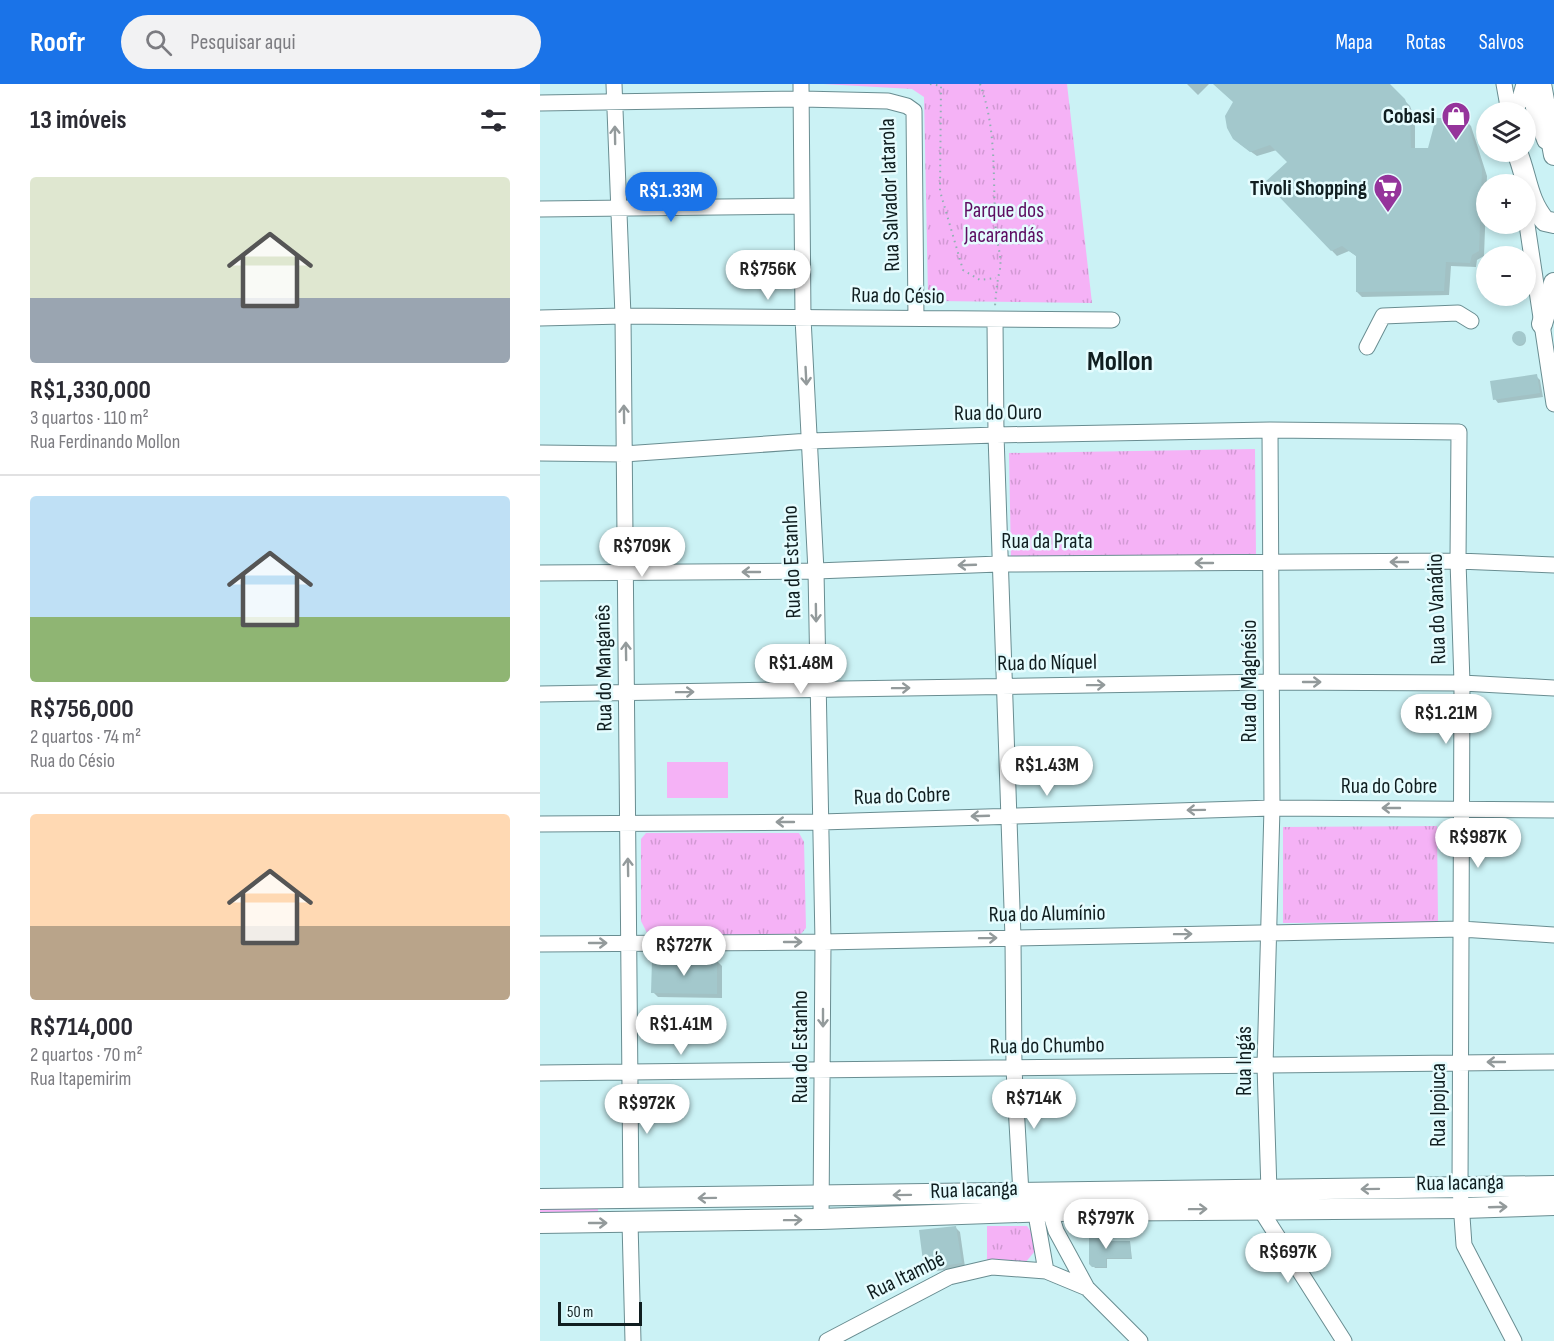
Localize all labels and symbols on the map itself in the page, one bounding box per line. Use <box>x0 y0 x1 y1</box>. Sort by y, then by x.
shop icon: Cobasi <box>1440 100 1472 142</box>
place label: Cobasi <box>1383 103 1435 130</box>
street label: Rua Salvador Iatarola <box>874 118 906 272</box>
one-way arrow <box>609 126 621 146</box>
pin: R$1.33M <box>616 172 726 223</box>
supermarket icon: Tivoli Shopping <box>1372 172 1404 214</box>
place label: Tivoli Shopping <box>1250 175 1367 202</box>
park label: Parque dos Jacarandás <box>963 197 1044 249</box>
pin: R$756K <box>719 250 817 301</box>
street label: Rua do Césio <box>851 282 945 310</box>
district label: Mollon <box>1087 345 1153 378</box>
one-way arrow <box>801 366 812 386</box>
street label: Rua do Ouro <box>954 399 1042 427</box>
one-way arrow <box>618 405 629 425</box>
street label: Rua do Estanho <box>777 505 807 619</box>
pin: R$709K <box>593 527 691 578</box>
street label: Rua da Prata <box>1001 528 1093 555</box>
street label: Rua do Vanádio <box>1422 553 1452 665</box>
one-way arrow <box>1390 556 1410 568</box>
one-way arrow <box>1195 557 1215 569</box>
one-way arrow <box>958 559 978 570</box>
one-way arrow <box>742 566 762 578</box>
one-way arrow <box>811 603 822 623</box>
street label: Rua do Manganês <box>589 604 619 732</box>
street label: Rua do Magnésio <box>1236 620 1263 742</box>
one-way arrow <box>620 642 632 662</box>
pin: R$1.48M <box>746 644 856 695</box>
street label: Rua do Níquel <box>997 649 1097 677</box>
one-way arrow <box>1301 676 1321 688</box>
one-way arrow <box>1085 679 1105 690</box>
one-way arrow <box>890 682 910 694</box>
one-way arrow <box>674 686 694 697</box>
pin: R$1.21M <box>1391 694 1501 745</box>
pin: R$1.43M <box>992 746 1102 797</box>
street label: Rua do Cobre <box>1341 773 1437 800</box>
street label: Rua do Cobre <box>853 781 951 811</box>
one-way arrow <box>1381 802 1401 814</box>
one-way arrow <box>1186 804 1206 816</box>
one-way arrow <box>970 810 990 821</box>
one-way arrow <box>775 816 795 828</box>
pin: R$987K <box>1429 818 1527 869</box>
one-way arrow <box>622 858 634 878</box>
street label: Rua do Alumínio <box>988 899 1106 929</box>
pin: R$727K <box>635 926 733 977</box>
one-way arrow <box>1173 928 1193 940</box>
one-way arrow <box>978 933 998 944</box>
one-way arrow <box>783 936 803 948</box>
one-way arrow <box>588 937 608 949</box>
street label: Rua do Estanho <box>787 990 814 1104</box>
pin: R$1.41M <box>626 1005 736 1056</box>
one-way arrow <box>817 1008 829 1028</box>
street label: Rua Ingás <box>1231 1026 1258 1096</box>
street label: Rua do Chumbo <box>989 1032 1105 1060</box>
one-way arrow <box>1486 1056 1506 1068</box>
street label: Rua Ipojuca <box>1425 1063 1452 1147</box>
pin: R$714K <box>985 1079 1083 1130</box>
pin: R$972K <box>598 1084 696 1135</box>
street label: Rua Iacanga <box>1416 1169 1504 1197</box>
street label: Rua Iacanga <box>930 1175 1018 1205</box>
one-way arrow <box>1360 1183 1380 1195</box>
one-way arrow <box>892 1190 912 1201</box>
one-way arrow <box>697 1192 717 1204</box>
pin: R$797K <box>1057 1199 1155 1250</box>
one-way arrow <box>1488 1201 1508 1212</box>
one-way arrow <box>1188 1203 1208 1215</box>
one-way arrow <box>783 1214 803 1225</box>
one-way arrow <box>588 1217 608 1228</box>
pin: R$697K <box>1239 1233 1337 1284</box>
street label: Rua Itambé <box>863 1246 949 1306</box>
scale bar <box>558 1299 642 1326</box>

